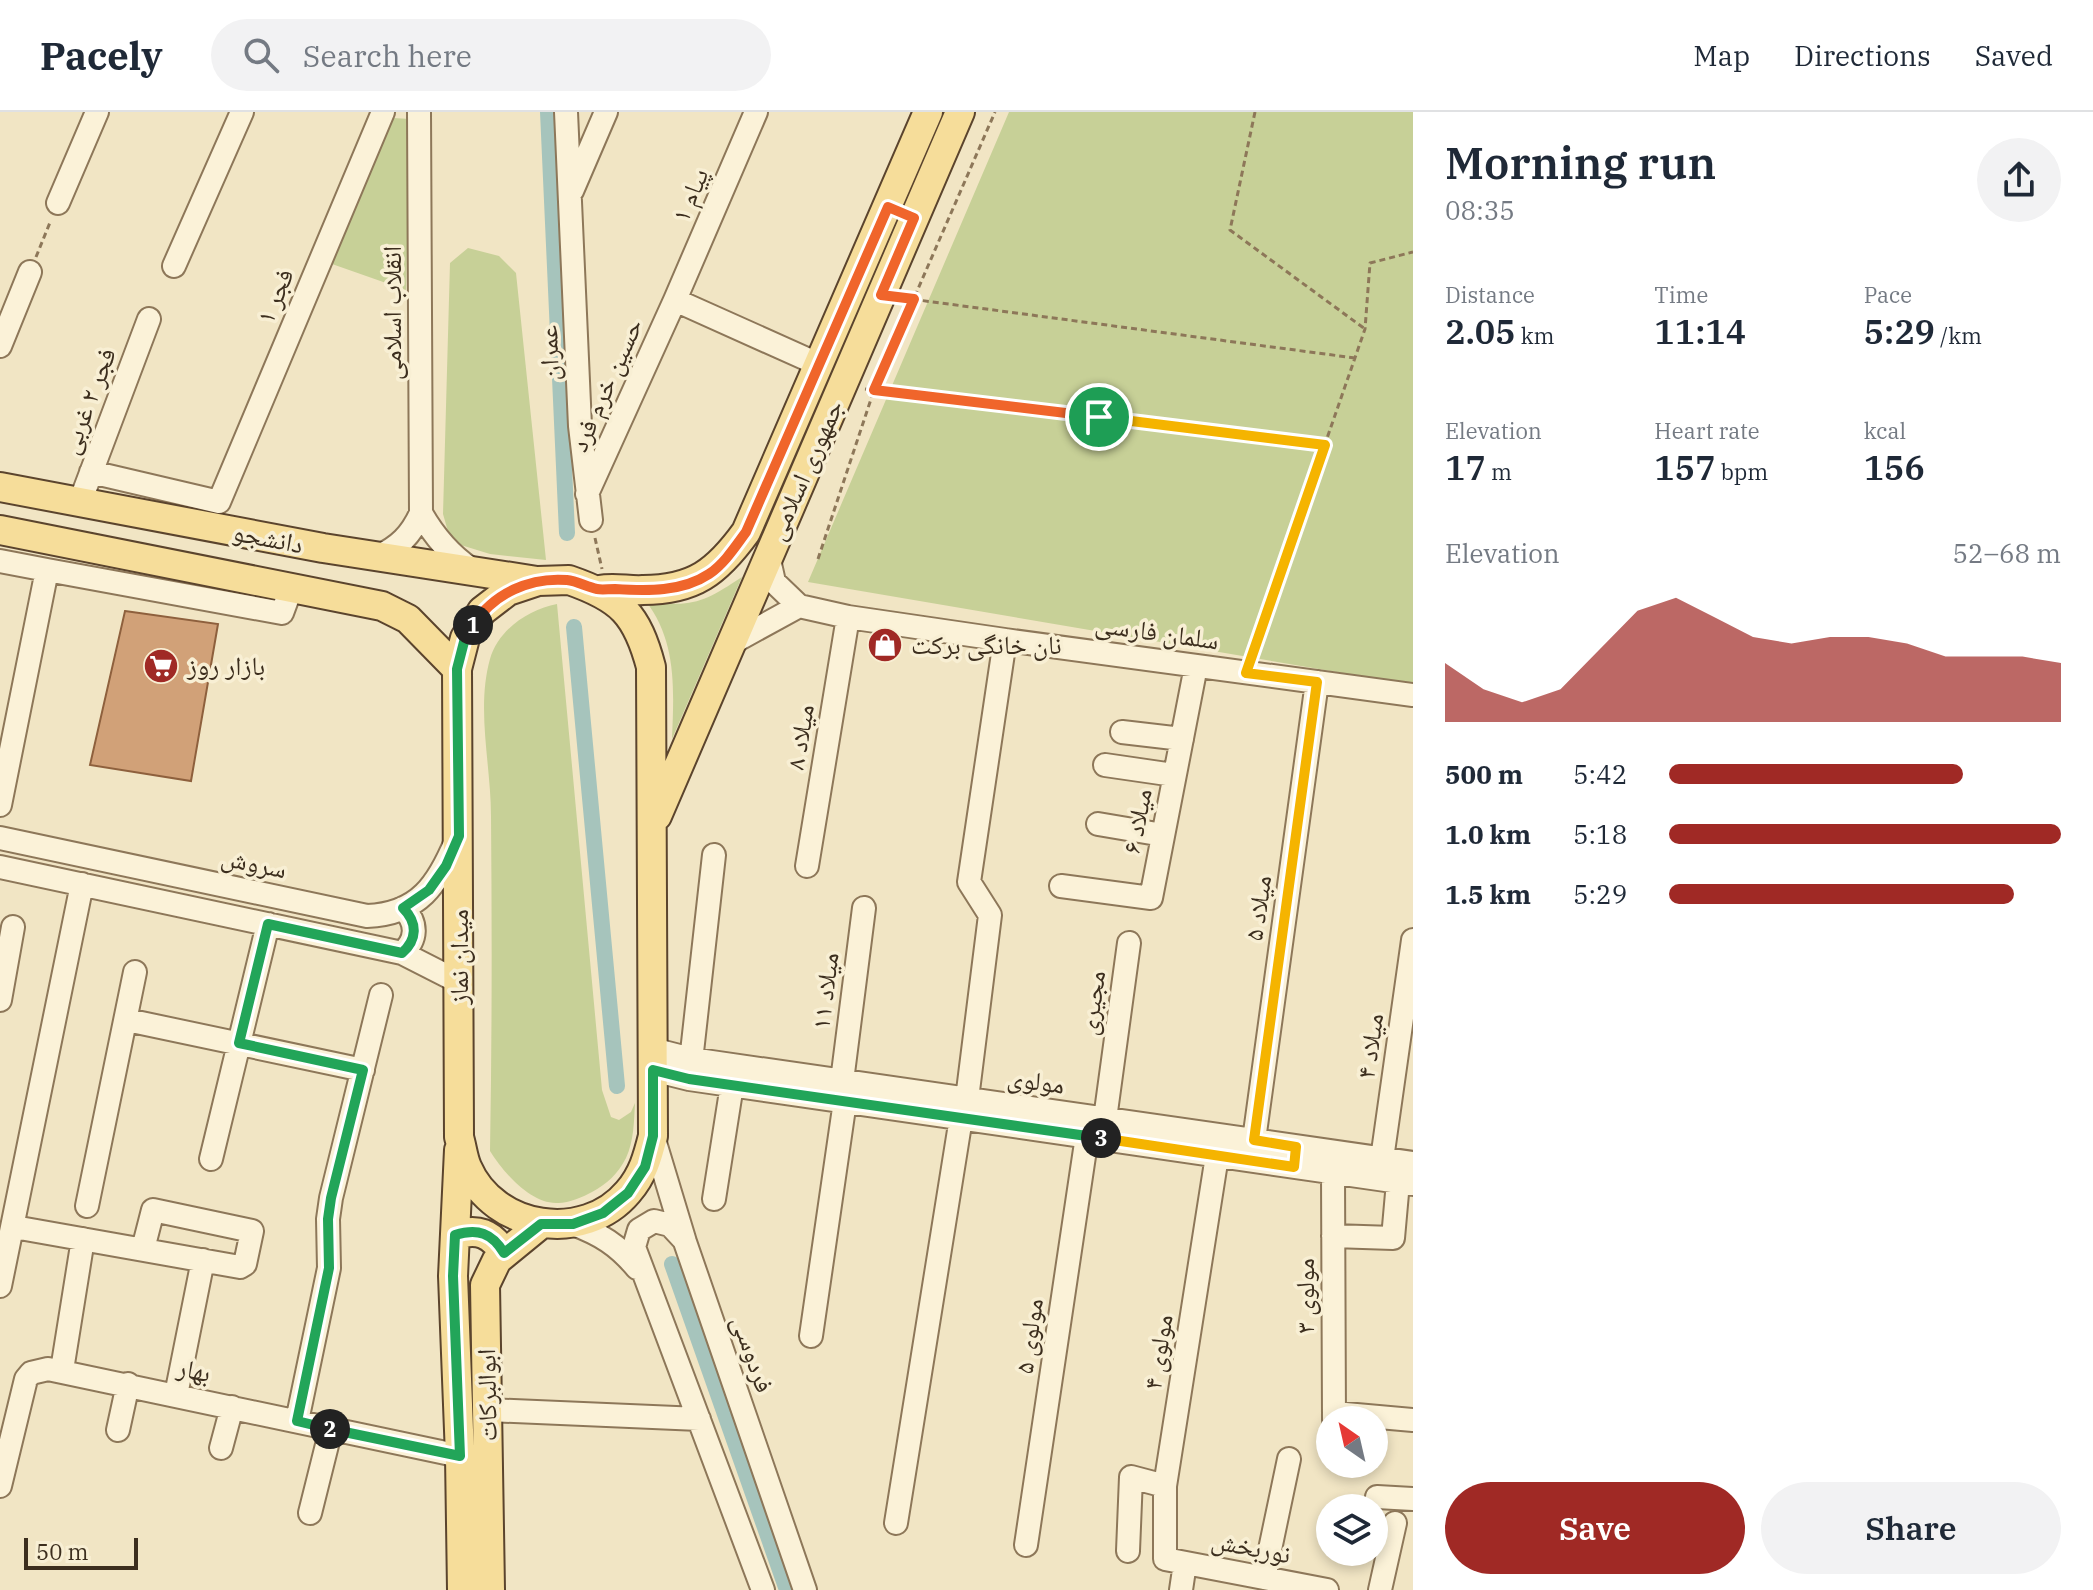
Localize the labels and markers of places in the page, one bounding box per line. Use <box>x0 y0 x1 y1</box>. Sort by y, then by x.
pin <box>1065 383 1133 451</box>
pin: 1 <box>453 605 493 645</box>
shop icon: نان خانگی برکت <box>866 626 904 664</box>
place label: نان خانگی برکت <box>911 627 1062 661</box>
supermarket icon: بازار روز <box>142 647 180 685</box>
place label: بازار روز <box>186 648 265 682</box>
pin: 3 <box>1081 1118 1121 1158</box>
pin: 2 <box>310 1409 350 1449</box>

